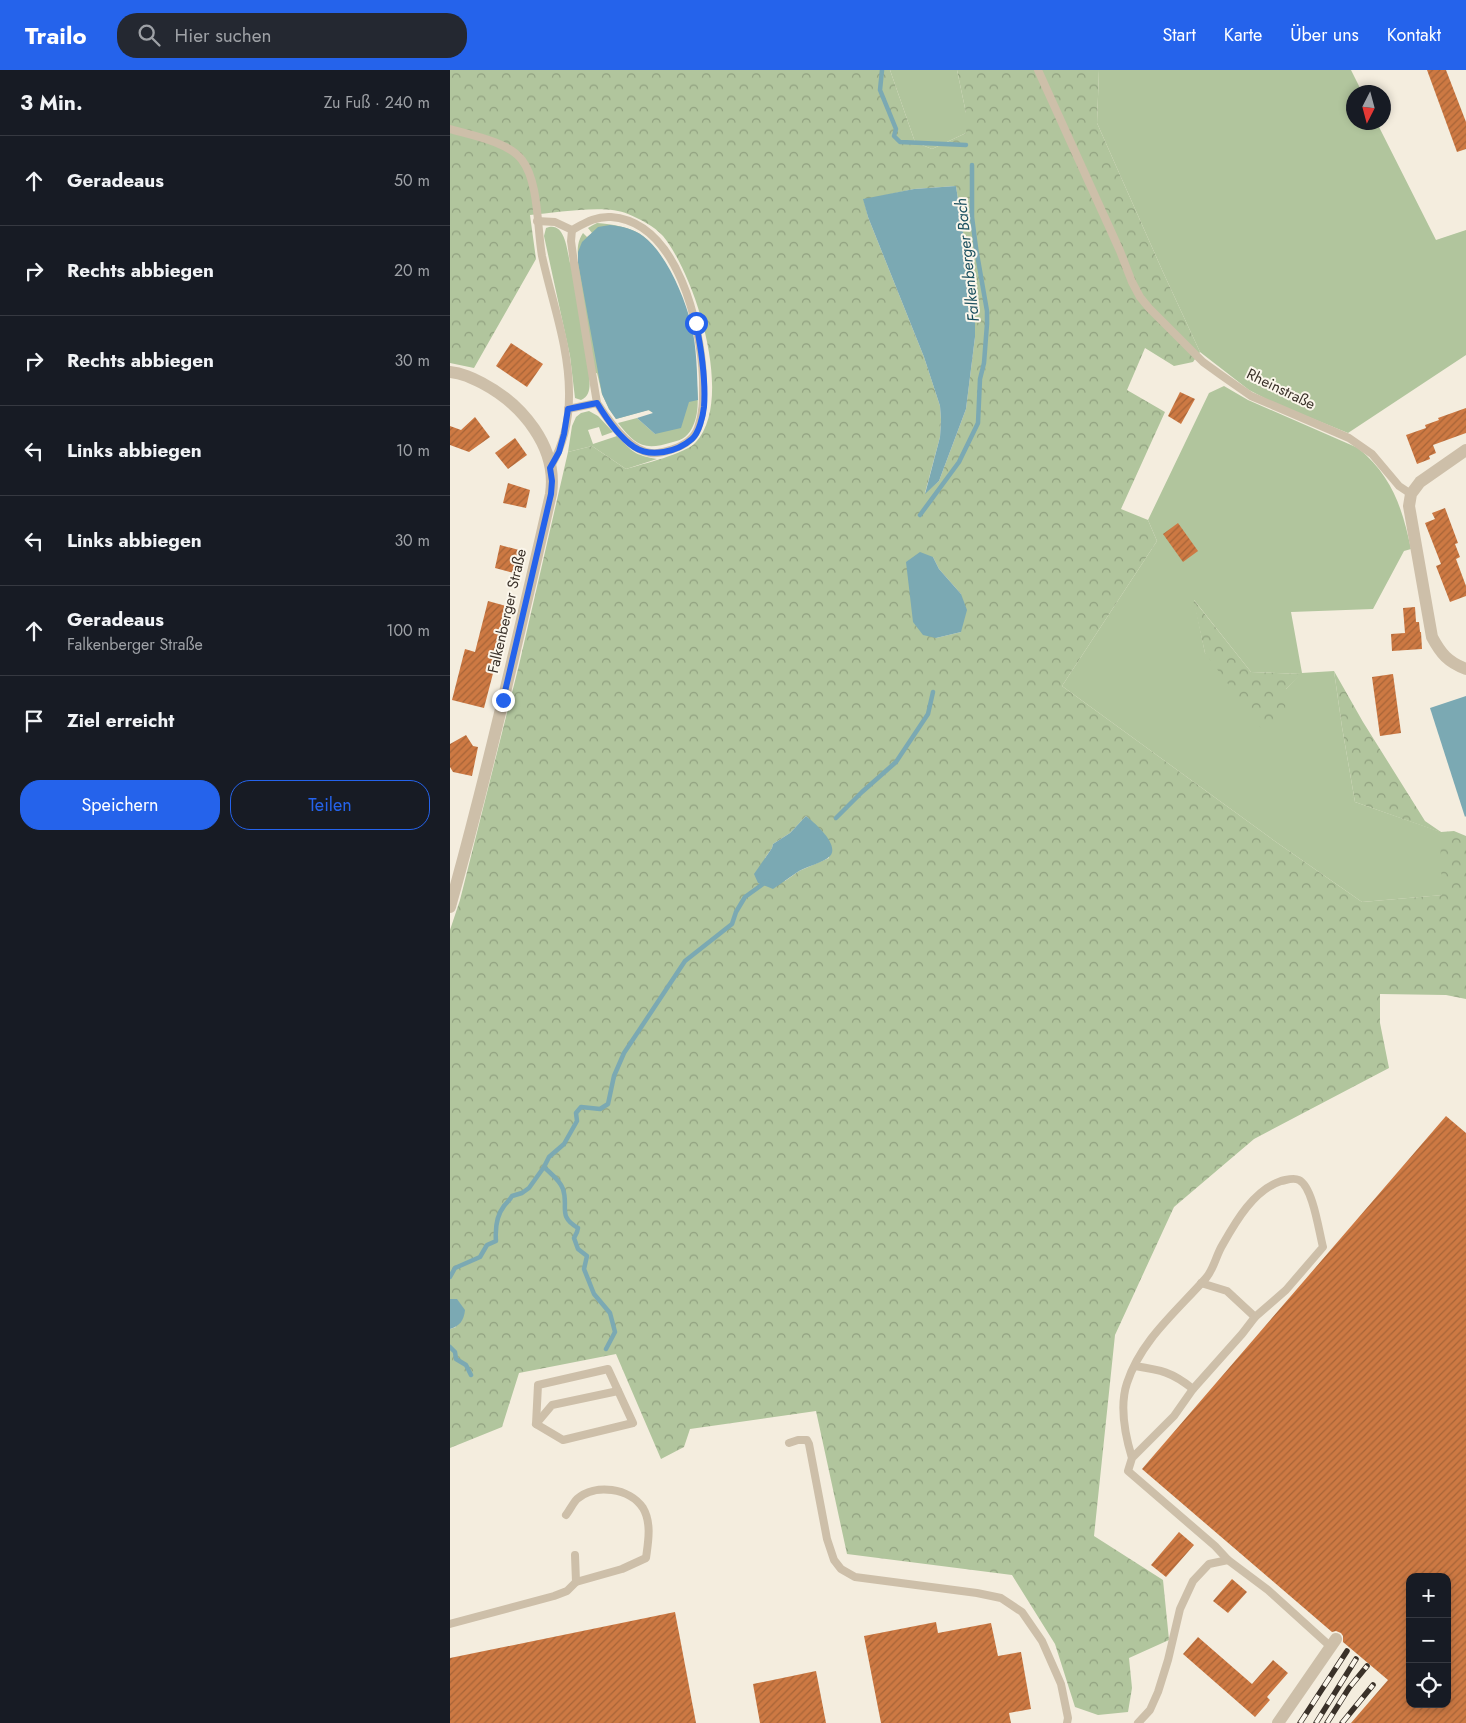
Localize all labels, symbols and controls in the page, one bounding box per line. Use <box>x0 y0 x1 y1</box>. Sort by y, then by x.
search box <box>117 13 467 58</box>
text: Trailo <box>25 18 87 53</box>
icon: search <box>135 21 163 49</box>
text: Hier suchen <box>175 22 272 49</box>
text: Start <box>1162 22 1196 48</box>
text: Karte <box>1224 22 1262 48</box>
text: Über uns <box>1290 22 1359 48</box>
text: Kontakt <box>1387 22 1441 48</box>
north arrow <box>1346 85 1391 130</box>
text: 3 Min. <box>20 88 83 118</box>
text: Zu Fuß · 240 m <box>324 91 430 114</box>
icon: ahead <box>20 167 48 195</box>
text: Geradeaus <box>67 167 164 194</box>
text: 50 m <box>394 169 430 192</box>
water label: Falkenberger Bach <box>949 197 985 323</box>
icon: right <box>20 257 48 285</box>
text: Rechts abbiegen <box>67 257 214 284</box>
text: 20 m <box>394 259 430 282</box>
route start <box>685 312 708 335</box>
icon: right <box>20 347 48 375</box>
text: Rechts abbiegen <box>67 347 214 374</box>
text: 30 m <box>394 349 430 372</box>
street label: Rheinstraße <box>1243 363 1319 415</box>
icon: left <box>20 437 48 465</box>
text: Links abbiegen <box>67 437 202 464</box>
text: 10 m <box>396 439 430 462</box>
icon: left <box>20 527 48 555</box>
text: Links abbiegen <box>67 527 202 554</box>
text: 30 m <box>394 529 430 552</box>
street label: Falkenberger Straße <box>482 546 532 675</box>
text: Geradeaus <box>67 606 164 633</box>
icon: ahead <box>20 617 48 645</box>
text: 100 m <box>386 619 430 642</box>
text: Falkenberger Straße <box>67 633 203 656</box>
route end <box>492 689 515 712</box>
icon: arrive <box>20 707 48 735</box>
text: Ziel erreicht <box>67 707 174 734</box>
button: Speichern <box>20 780 220 830</box>
button: Teilen <box>230 780 430 830</box>
map controls <box>1406 1573 1451 1708</box>
button: + <box>1406 1573 1451 1618</box>
button: − <box>1406 1618 1451 1663</box>
button: locate <box>1406 1663 1451 1708</box>

